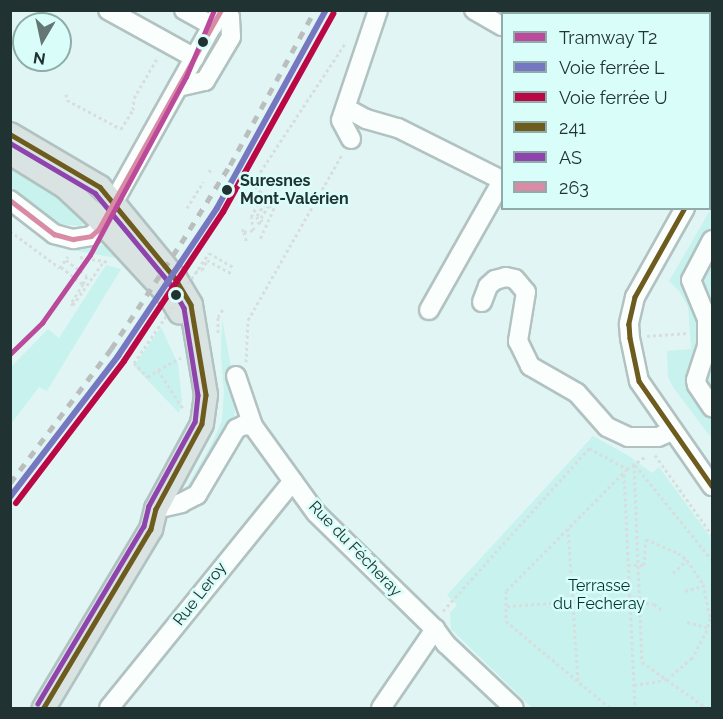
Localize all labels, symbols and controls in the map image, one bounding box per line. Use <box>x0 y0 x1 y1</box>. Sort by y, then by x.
north arrow <box>12 12 72 72</box>
legend <box>501 12 711 210</box>
text: Tramway T2 <box>559 27 657 48</box>
unlabelled marker <box>197 36 209 48</box>
text: N <box>32 48 47 69</box>
text: Voie ferrée L <box>559 57 665 78</box>
text: Voie ferrée U <box>559 87 668 108</box>
text: 241 <box>559 117 586 138</box>
text: AS <box>559 147 582 168</box>
place label: Suresnes Mont-Valérien <box>240 171 349 209</box>
text: 263 <box>559 177 589 198</box>
marker: Suresnes Mont-Valérien <box>218 181 236 199</box>
unlabelled marker <box>170 289 182 301</box>
street label: Rue du Fécheray <box>305 497 405 601</box>
street label: Rue Leroy <box>169 559 231 629</box>
park label: Terrasse du Fecheray <box>553 576 645 614</box>

